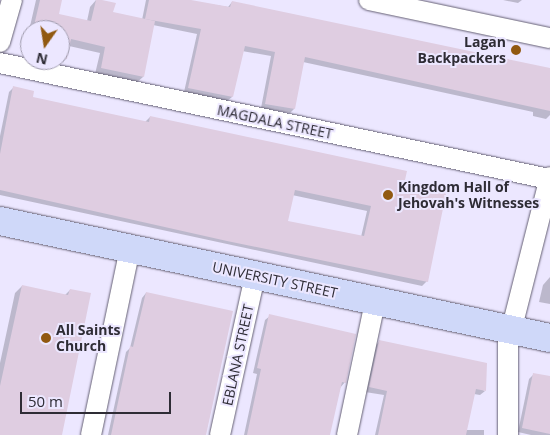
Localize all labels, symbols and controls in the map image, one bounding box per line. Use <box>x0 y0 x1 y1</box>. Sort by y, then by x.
north arrow <box>20 20 70 70</box>
place label: Lagan Backpackers <box>417 34 506 66</box>
marker: Lagan Backpackers <box>510 44 522 56</box>
text: N <box>34 49 49 70</box>
street label: MAGDALA STREET <box>216 102 334 142</box>
place label: Kingdom Hall of Jehovah's Witnesses <box>398 179 539 212</box>
marker: Kingdom Hall of Jehovah's Witnesses <box>382 189 394 201</box>
street label: UNIVERSITY STREET <box>211 259 339 301</box>
street label: EBLANA STREET <box>219 303 257 407</box>
place label: All Saints Church <box>56 322 121 354</box>
marker: All Saints Church <box>40 332 52 344</box>
scale bar <box>22 382 174 414</box>
text: 50 m <box>28 391 63 411</box>

